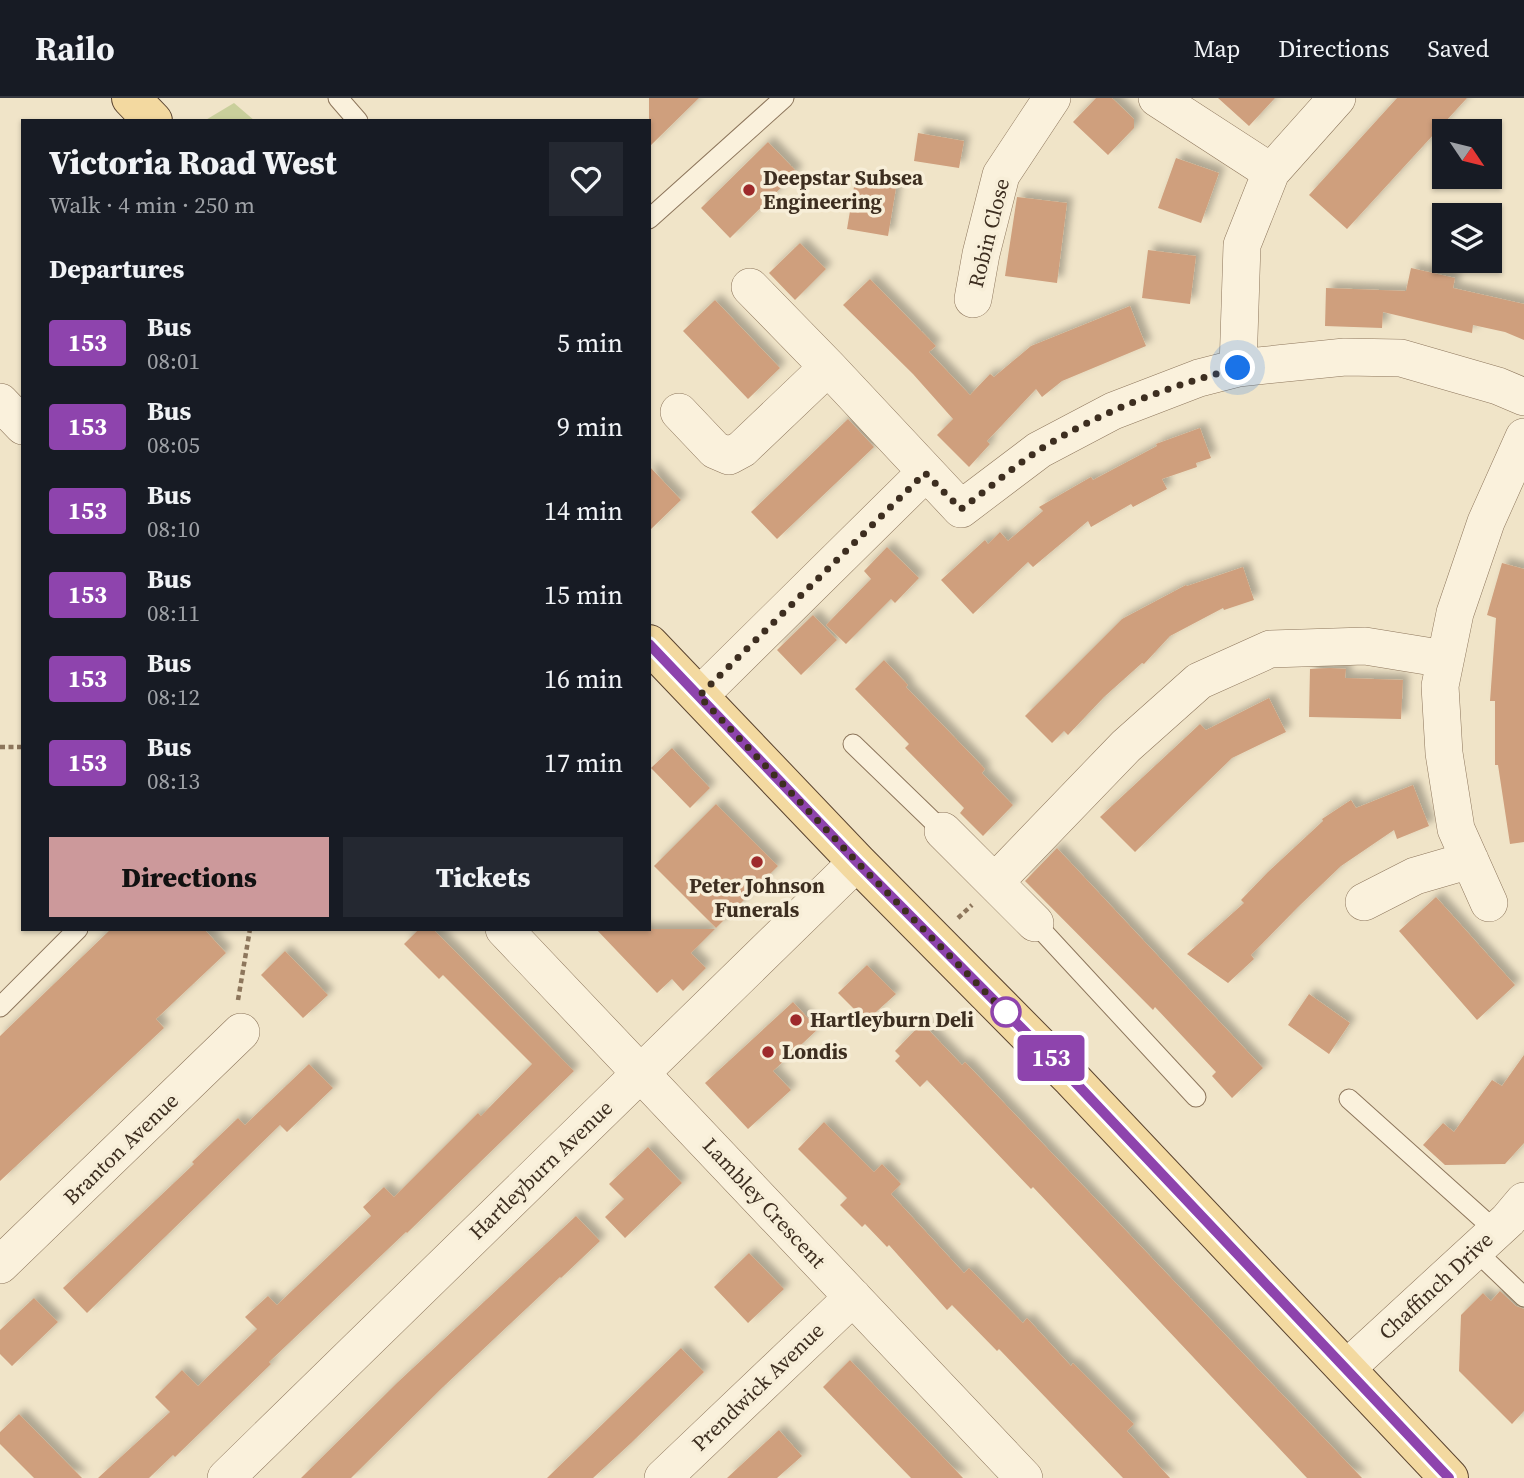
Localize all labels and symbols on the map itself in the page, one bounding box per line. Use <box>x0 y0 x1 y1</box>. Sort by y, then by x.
north arrow <box>1432 119 1502 189</box>
place label: Deepstar Subsea Engineering <box>763 163 924 216</box>
street label: Robin Close <box>961 175 1016 291</box>
marker: Deepstar Subsea Engineering <box>741 182 757 198</box>
your location <box>1220 350 1255 385</box>
marker: Peter Johnson Funerals <box>749 854 765 870</box>
place label: Peter Johnson Funerals <box>689 871 825 924</box>
unlabelled marker <box>991 997 1021 1027</box>
place label: Hartleyburn Deli <box>810 1005 974 1034</box>
marker: Hartleyburn Deli <box>788 1012 804 1028</box>
line badge: 153 <box>1011 1035 1091 1081</box>
place label: Londis <box>782 1037 848 1066</box>
marker: Londis <box>760 1044 776 1060</box>
street label: Branton Avenue <box>57 1086 185 1211</box>
street label: Hartleyburn Avenue <box>462 1093 619 1246</box>
street label: Lambley Crescent <box>696 1131 833 1274</box>
street label: Chaffinch Drive <box>1372 1225 1499 1346</box>
street label: Prendwick Avenue <box>685 1316 830 1457</box>

